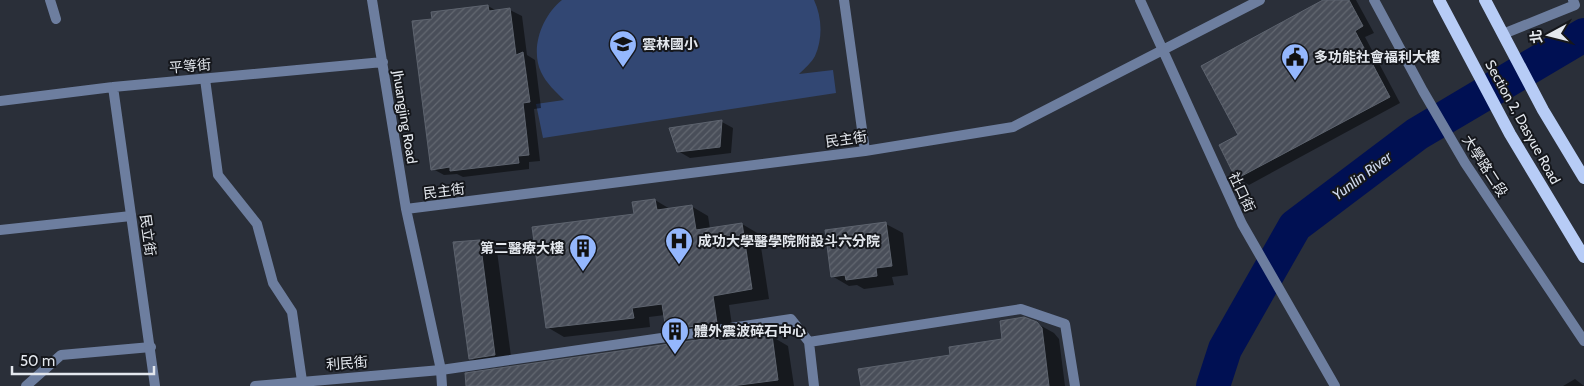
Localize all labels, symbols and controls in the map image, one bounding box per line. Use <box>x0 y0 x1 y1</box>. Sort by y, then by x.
north arrow <box>1524 10 1574 60</box>
school or university icon: 雲林國小 <box>608 29 638 68</box>
text: 北 <box>1526 29 1546 45</box>
place label: 雲林國小 <box>642 35 698 53</box>
public building icon: 多功能社會福利大樓 <box>1280 42 1310 81</box>
place label: 多功能社會福利大樓 <box>1314 48 1440 66</box>
street label: 平等街 <box>168 55 212 77</box>
street label: Section 2, Dasyue Road <box>1481 57 1565 187</box>
street label: Jhuangjing Road <box>389 68 421 165</box>
street label: 民主街 <box>824 127 868 151</box>
street label: 大學路二段 <box>1458 132 1512 200</box>
water label: Yunlin River <box>1329 147 1396 204</box>
street label: 社口街 <box>1225 169 1259 215</box>
street label: 民主街 <box>422 180 466 202</box>
street label: 民立街 <box>136 213 160 257</box>
hospital icon: 成功大學醫學院附設斗六分院 <box>664 226 694 265</box>
place label: 成功大學醫學院附設斗六分院 <box>698 232 880 250</box>
building icon: 第二醫療大樓 <box>568 233 598 272</box>
place label: 第二醫療大樓 <box>480 239 564 257</box>
building icon: 體外震波碎石中心 <box>660 316 690 355</box>
place label: 體外震波碎石中心 <box>694 322 806 340</box>
scale bar <box>12 344 155 376</box>
text: 50 m <box>20 352 55 370</box>
street label: 利民街 <box>325 353 369 373</box>

